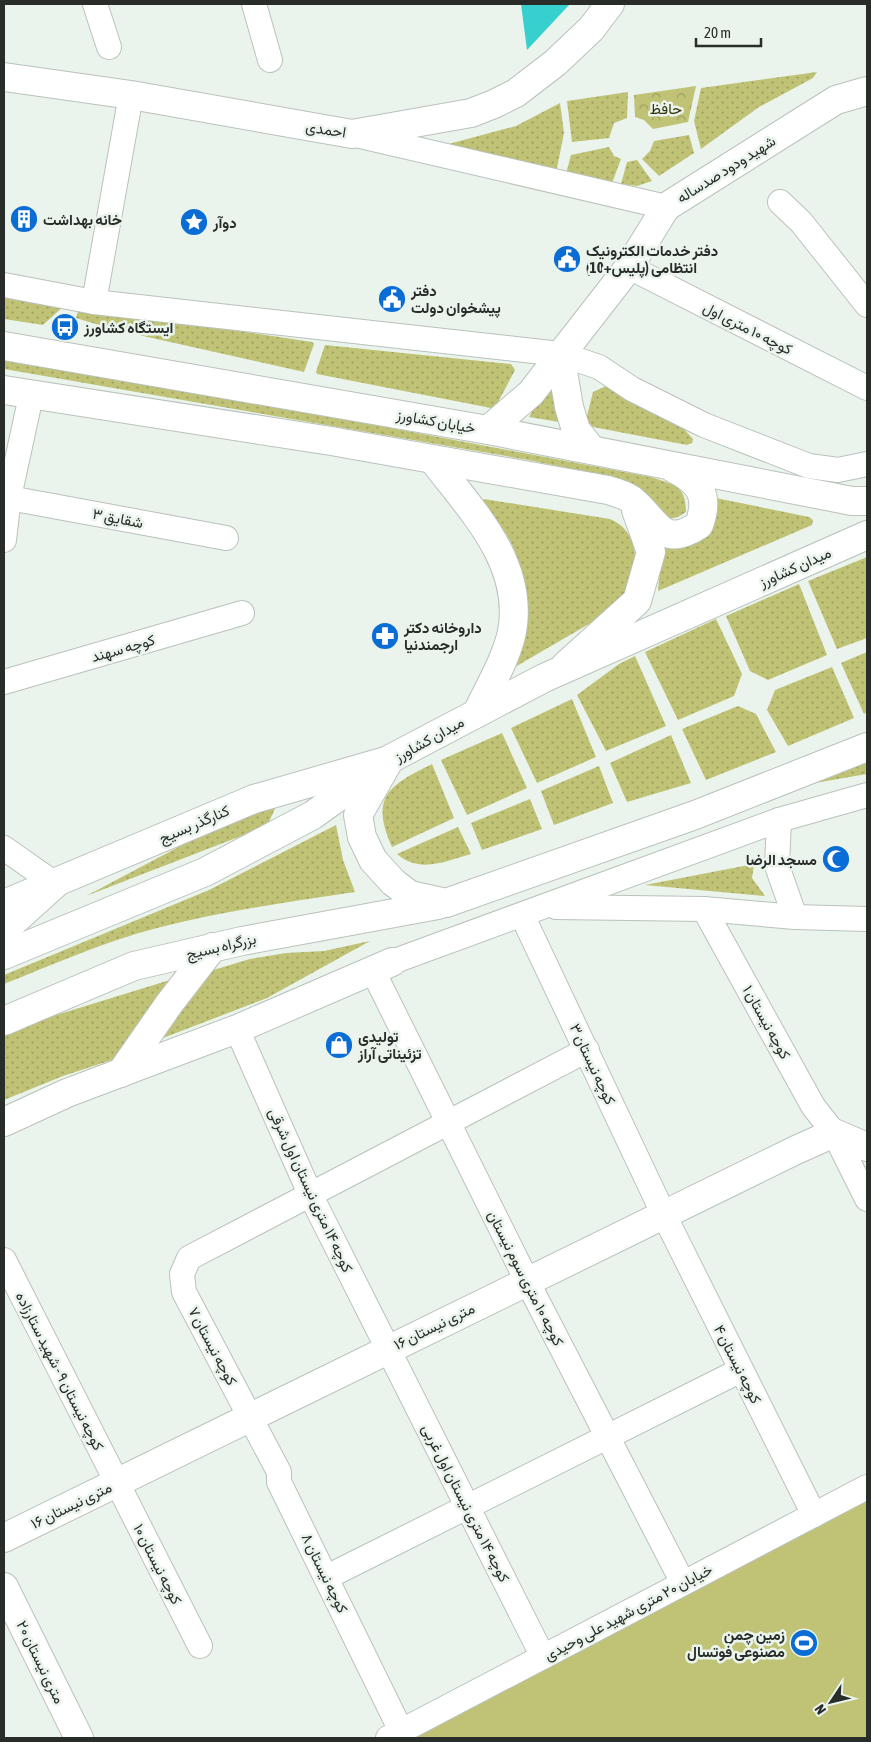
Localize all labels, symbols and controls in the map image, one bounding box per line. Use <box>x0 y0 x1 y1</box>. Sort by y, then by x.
scale bar <box>696 15 761 47</box>
text: 20 m <box>704 24 731 41</box>
park label: حافظ <box>650 100 682 117</box>
street label: احمدی <box>304 117 347 143</box>
street label: شهید ودود صدساله <box>674 132 779 207</box>
building icon: خانه بهداشت <box>9 204 39 234</box>
place icon: دوآر <box>179 207 209 237</box>
place label: خانه بهداشت <box>43 211 122 229</box>
place label: دوآر <box>212 214 237 232</box>
place label: دفتر خدمات الکترونیک انتظامی (پلیس+10) <box>586 242 718 278</box>
public building icon: دفتر خدمات الکترونیک انتظامی (پلیس+10) <box>552 244 582 274</box>
place label: دفتر پیشخوان دولت <box>410 282 501 318</box>
public building icon: دفتر پیشخوان دولت <box>377 284 407 314</box>
street label: کوچه ۱۰ متری اول <box>700 298 796 360</box>
bus stop icon: ایستگاه کشاورز <box>50 312 80 342</box>
place label: ایستگاه کشاورز <box>83 319 173 337</box>
street label: خیابان کشاورز <box>394 406 477 437</box>
street label: شقایق ۳ <box>91 505 145 533</box>
street label: میدان کشاورز <box>755 544 834 592</box>
place label: داروخانه دکتر ارجمندنیا <box>403 619 482 654</box>
pharmacy icon: داروخانه دکتر ارجمندنیا <box>370 621 400 651</box>
street label: کوچه سهند <box>89 631 158 667</box>
street label: میدان کشاورز <box>390 713 467 766</box>
street label: کنارگذر بسیج <box>156 801 233 849</box>
mosque icon: مسجد الرضا <box>821 844 851 874</box>
place label: مسجد الرضا <box>746 851 817 869</box>
street label: بزرگراه بسیج <box>184 930 258 965</box>
street label: کوچه نیستان ۱ <box>738 982 794 1063</box>
street label: کوچه نیستان ۳ <box>565 1021 619 1108</box>
place label: تولیدی تزئیناتی آراز <box>357 1028 422 1063</box>
shop icon: تولیدی تزئیناتی آراز <box>324 1030 354 1060</box>
street label: کوچه ۱۴ متری نیستان اول شرقی <box>264 1105 357 1276</box>
street label: کوچه ۱۰ متری سوم نیستان <box>483 1208 568 1350</box>
street label: کوچه نیستان ۹ - شهید ستارزاده <box>11 1289 108 1454</box>
street label: ۱۶ متری نیستان <box>391 1299 478 1355</box>
street label: کوچه نیستان ۷ <box>183 1304 241 1389</box>
street label: کوچه نیستان ۴ <box>709 1322 765 1407</box>
street label: کوچه ۱۴ متری نیستان اول غربی <box>417 1421 513 1586</box>
street label: ۱۶ متری نیستان <box>28 1478 115 1534</box>
street label: کوچه نیستان ۱۰ <box>129 1521 186 1608</box>
street label: کوچه نیستان ۸ <box>297 1530 352 1617</box>
street label: خیابان ۲۰ متری شهید علی وحیدی <box>541 1560 716 1665</box>
street label: ۲۰ متری نیستان <box>12 1618 68 1707</box>
place label: زمین چمن مصنوعی فوتسال <box>687 1626 785 1661</box>
sports icon: زمین چمن مصنوعی فوتسال <box>789 1628 819 1658</box>
north arrow <box>806 1677 856 1727</box>
text: N <box>811 1701 829 1717</box>

